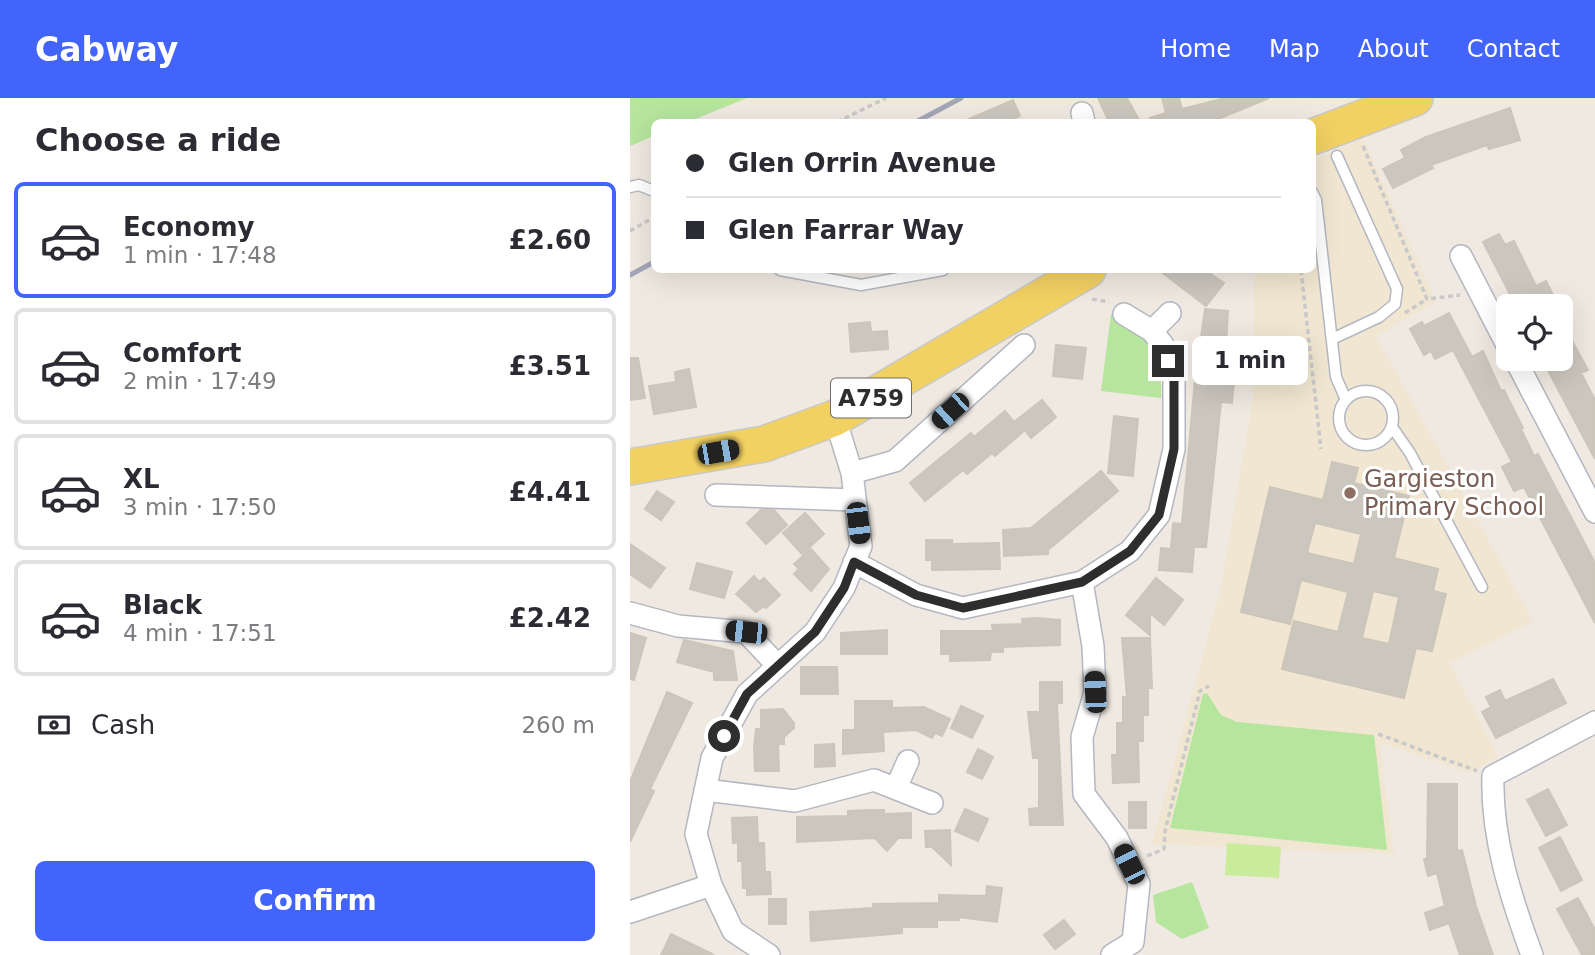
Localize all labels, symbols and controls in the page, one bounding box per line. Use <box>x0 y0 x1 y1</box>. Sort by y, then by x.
text: Cabway <box>35 30 178 69</box>
text: Home <box>1160 35 1231 63</box>
text: Map <box>1269 35 1320 63</box>
text: About <box>1358 35 1429 63</box>
text: Contact <box>1467 35 1560 63</box>
text: Choose a ride <box>35 121 281 159</box>
text: Glen Orrin Avenue <box>728 148 996 178</box>
icon: car <box>39 209 102 272</box>
text: Economy <box>123 212 254 242</box>
text: Glen Farrar Way <box>728 215 964 245</box>
text: £2.60 <box>509 225 591 255</box>
text: 1 min · 17:48 <box>123 242 277 268</box>
map controls <box>1496 294 1573 371</box>
button: locate <box>1496 294 1573 371</box>
icon: car <box>39 335 102 398</box>
callout: 1 min <box>1192 336 1308 386</box>
text: Comfort <box>123 338 241 368</box>
route end <box>1152 345 1184 377</box>
text: 1 min <box>1214 347 1286 373</box>
text: £3.51 <box>509 351 591 381</box>
text: 2 min · 17:49 <box>123 368 277 394</box>
road number: A759 <box>831 378 911 418</box>
car <box>928 389 973 433</box>
car <box>696 438 741 466</box>
icon: car <box>39 461 102 524</box>
text: XL <box>123 464 160 494</box>
place label: Gargieston Primary School <box>1364 465 1544 521</box>
text: £4.41 <box>509 477 591 507</box>
marker: Gargieston Primary School <box>1342 485 1358 501</box>
text: 3 min · 17:50 <box>123 494 277 520</box>
car <box>846 501 871 545</box>
icon: car <box>39 587 102 650</box>
text: Black <box>123 590 202 620</box>
text: £2.42 <box>509 603 591 633</box>
car <box>725 619 768 645</box>
text: 4 min · 17:51 <box>123 620 277 646</box>
car <box>1084 670 1107 714</box>
icon: cash <box>35 706 73 744</box>
text: Cash <box>91 710 155 740</box>
text: 260 m <box>521 712 595 738</box>
route start <box>708 720 740 752</box>
car <box>1111 841 1148 887</box>
button: Confirm <box>35 861 595 941</box>

